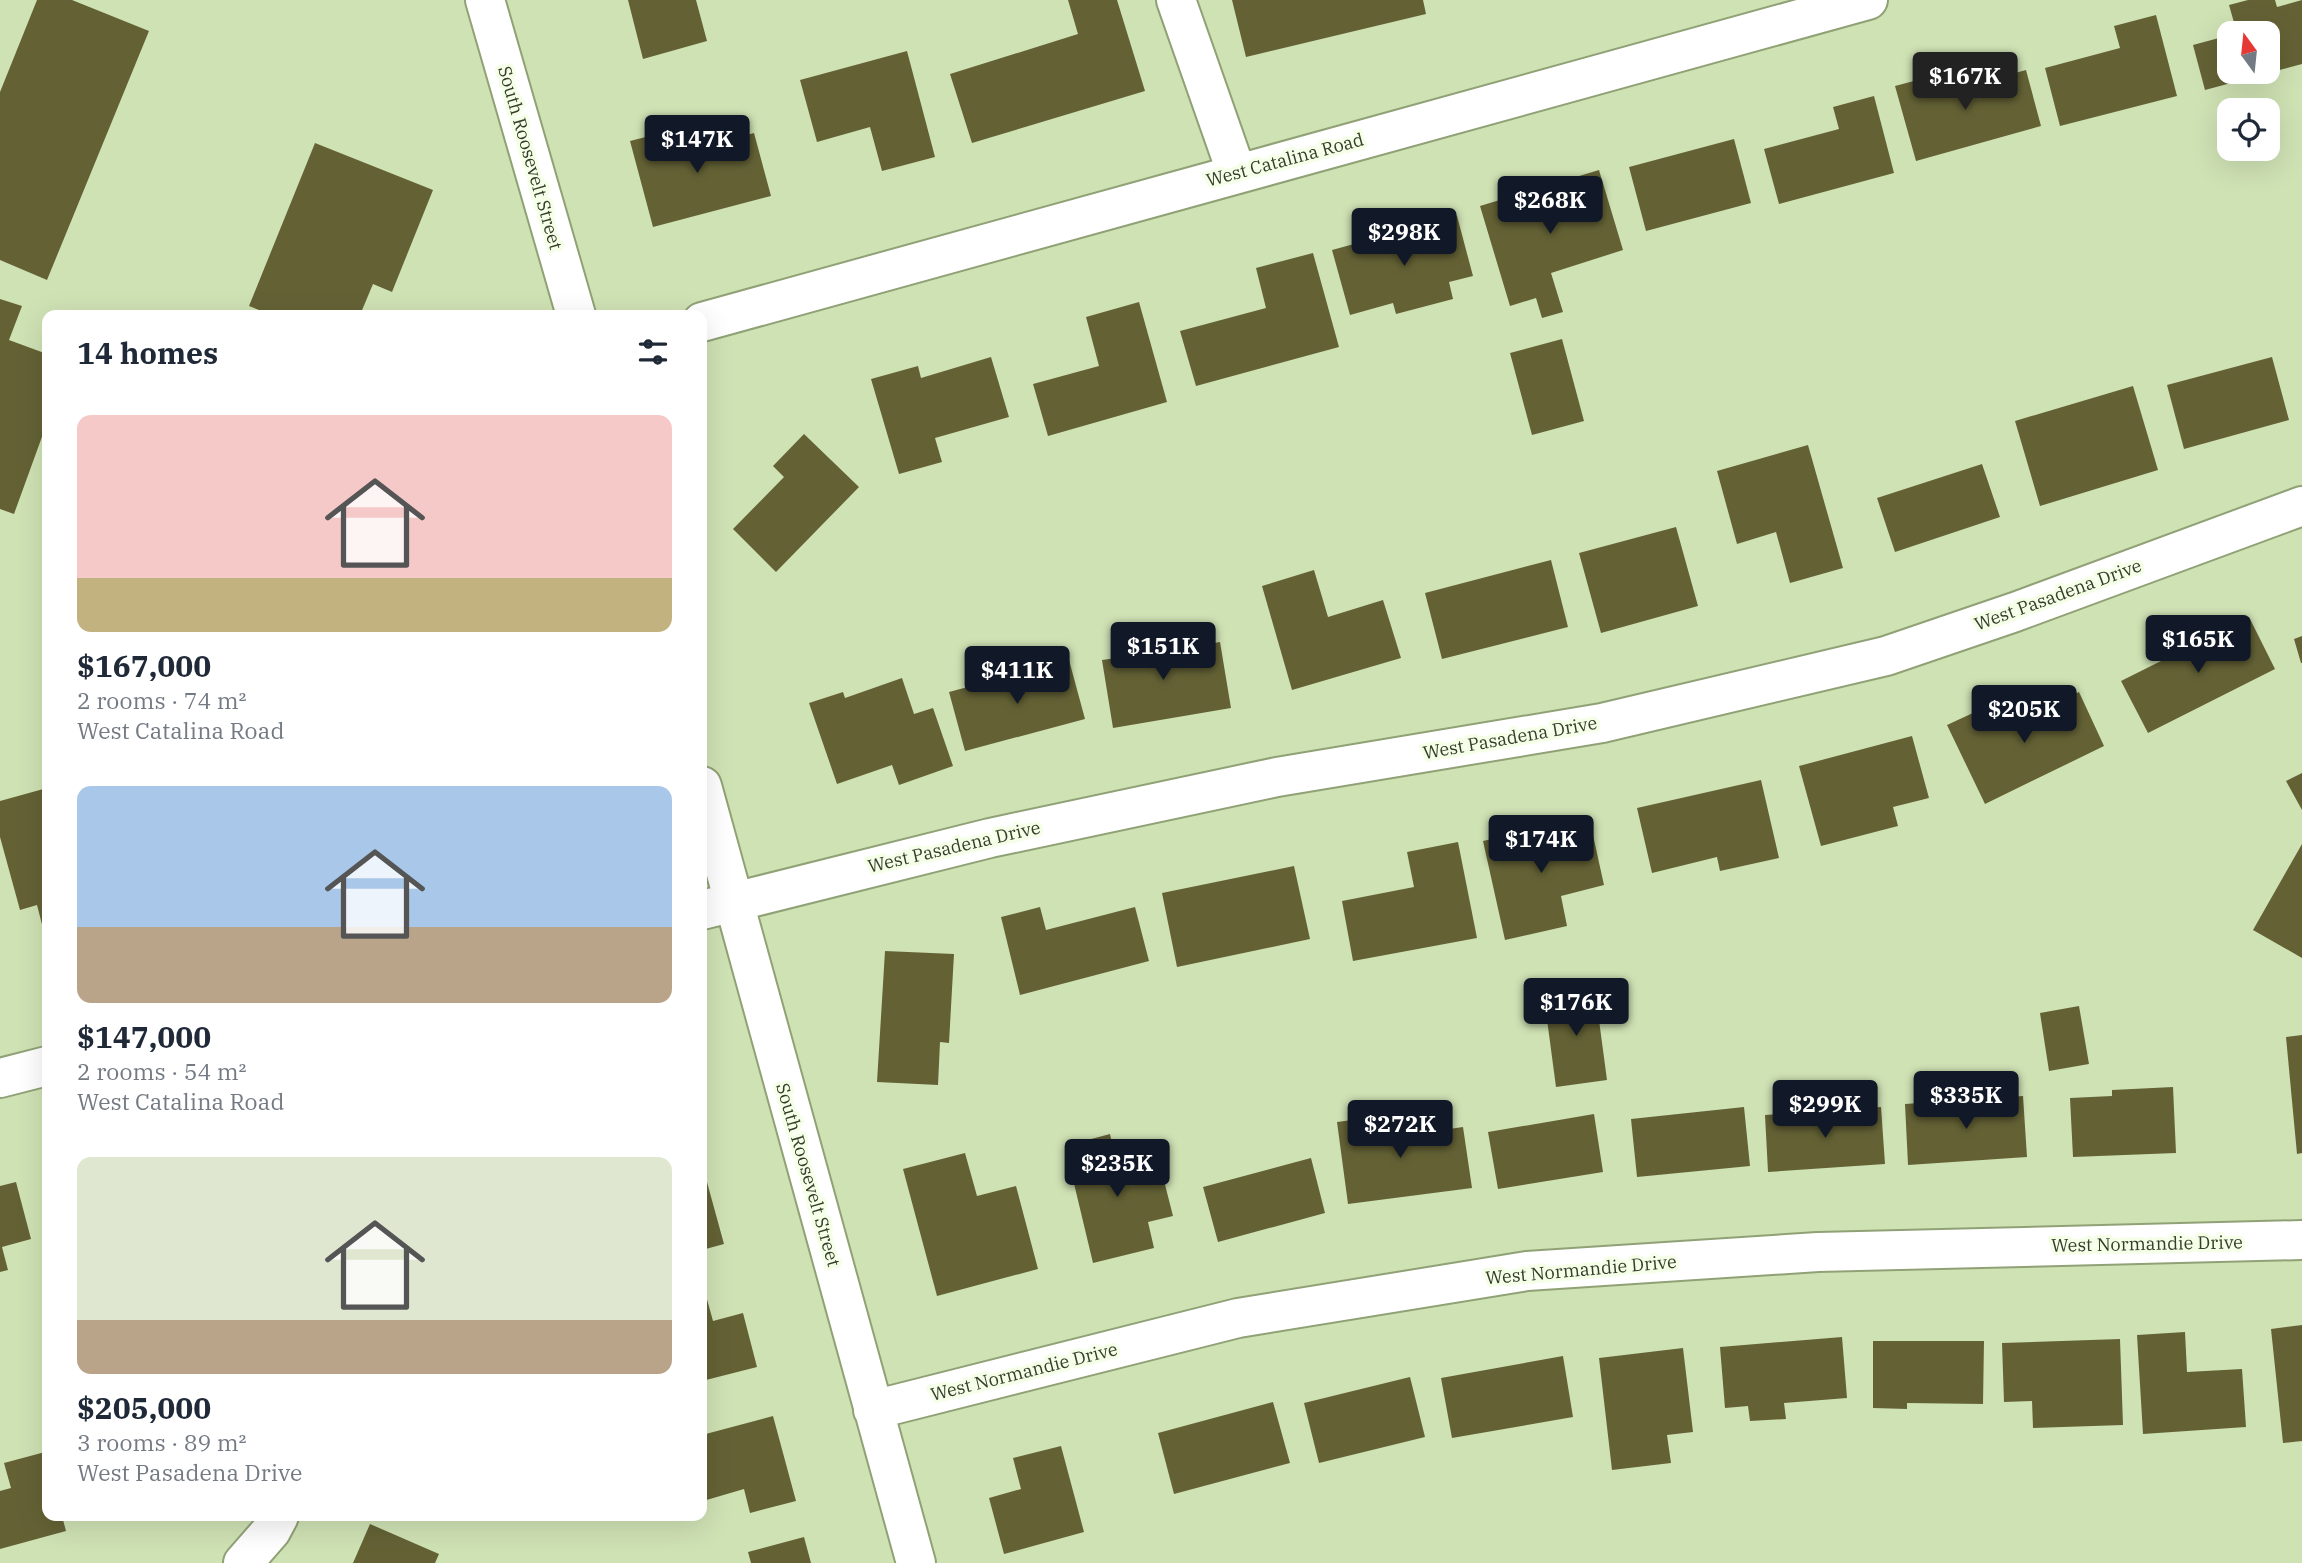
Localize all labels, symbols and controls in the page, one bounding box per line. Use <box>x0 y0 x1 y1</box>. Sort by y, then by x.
north arrow <box>2217 21 2280 84</box>
map controls <box>2217 21 2280 161</box>
pin: $167K <box>1916 52 2014 112</box>
text: $167K <box>1929 60 2001 90</box>
street label: South Roosevelt Street <box>493 63 568 252</box>
button: locate <box>2217 98 2280 161</box>
pin: $147K <box>648 116 746 175</box>
text: $147K <box>661 123 733 153</box>
street label: West Catalina Road <box>1204 127 1366 192</box>
pin: $268K <box>1501 176 1599 236</box>
text: $268K <box>1514 184 1586 214</box>
pin: $298K <box>1355 208 1453 268</box>
text: $298K <box>1368 216 1440 246</box>
text: 14 homes <box>77 333 218 372</box>
icon: filters <box>634 333 672 371</box>
icon: home <box>312 460 438 586</box>
street label: West Pasadena Drive <box>1971 554 2145 636</box>
pin: $165K <box>2149 616 2247 675</box>
pin: $151K <box>1114 622 1212 682</box>
text: $165K <box>2162 623 2234 653</box>
text: $151K <box>1127 630 1199 660</box>
text: $167,000 <box>77 646 211 685</box>
pin: $411K <box>968 646 1066 706</box>
text: $411K <box>981 654 1053 684</box>
text: 2 rooms · 74 m² <box>77 685 247 715</box>
pin: $205K <box>1975 686 2073 745</box>
text: $205K <box>1988 693 2060 723</box>
street label: West Pasadena Drive <box>1421 711 1599 764</box>
text: West Catalina Road <box>77 715 284 745</box>
street label: West Pasadena Drive <box>865 815 1042 878</box>
pin: $174K <box>1492 816 1590 875</box>
text: $174K <box>1505 823 1577 853</box>
icon: home <box>312 831 438 957</box>
pin: $176K <box>1527 978 1625 1038</box>
text: $176K <box>1540 986 1612 1016</box>
text: $147,000 <box>77 1017 211 1056</box>
text: 2 rooms · 54 m² <box>77 1056 247 1086</box>
pin: $335K <box>1917 1072 2015 1131</box>
text: $335K <box>1930 1079 2002 1109</box>
street label: South Roosevelt Street <box>771 1080 846 1269</box>
pin: $299K <box>1776 1080 1874 1140</box>
text: West Catalina Road <box>77 1086 284 1116</box>
text: $299K <box>1789 1088 1861 1118</box>
pin: $272K <box>1351 1100 1449 1160</box>
text: $272K <box>1364 1108 1436 1138</box>
pin: $235K <box>1068 1140 1166 1199</box>
text: $235K <box>1081 1147 1153 1177</box>
icon: home <box>312 1202 438 1328</box>
street label: West Normandie Drive <box>2051 1230 2243 1257</box>
street label: West Normandie Drive <box>1484 1250 1678 1289</box>
street label: West Normandie Drive <box>928 1337 1120 1406</box>
text: $205,000 <box>77 1388 211 1427</box>
text: 3 rooms · 89 m² <box>77 1427 247 1457</box>
text: West Pasadena Drive <box>77 1457 302 1487</box>

